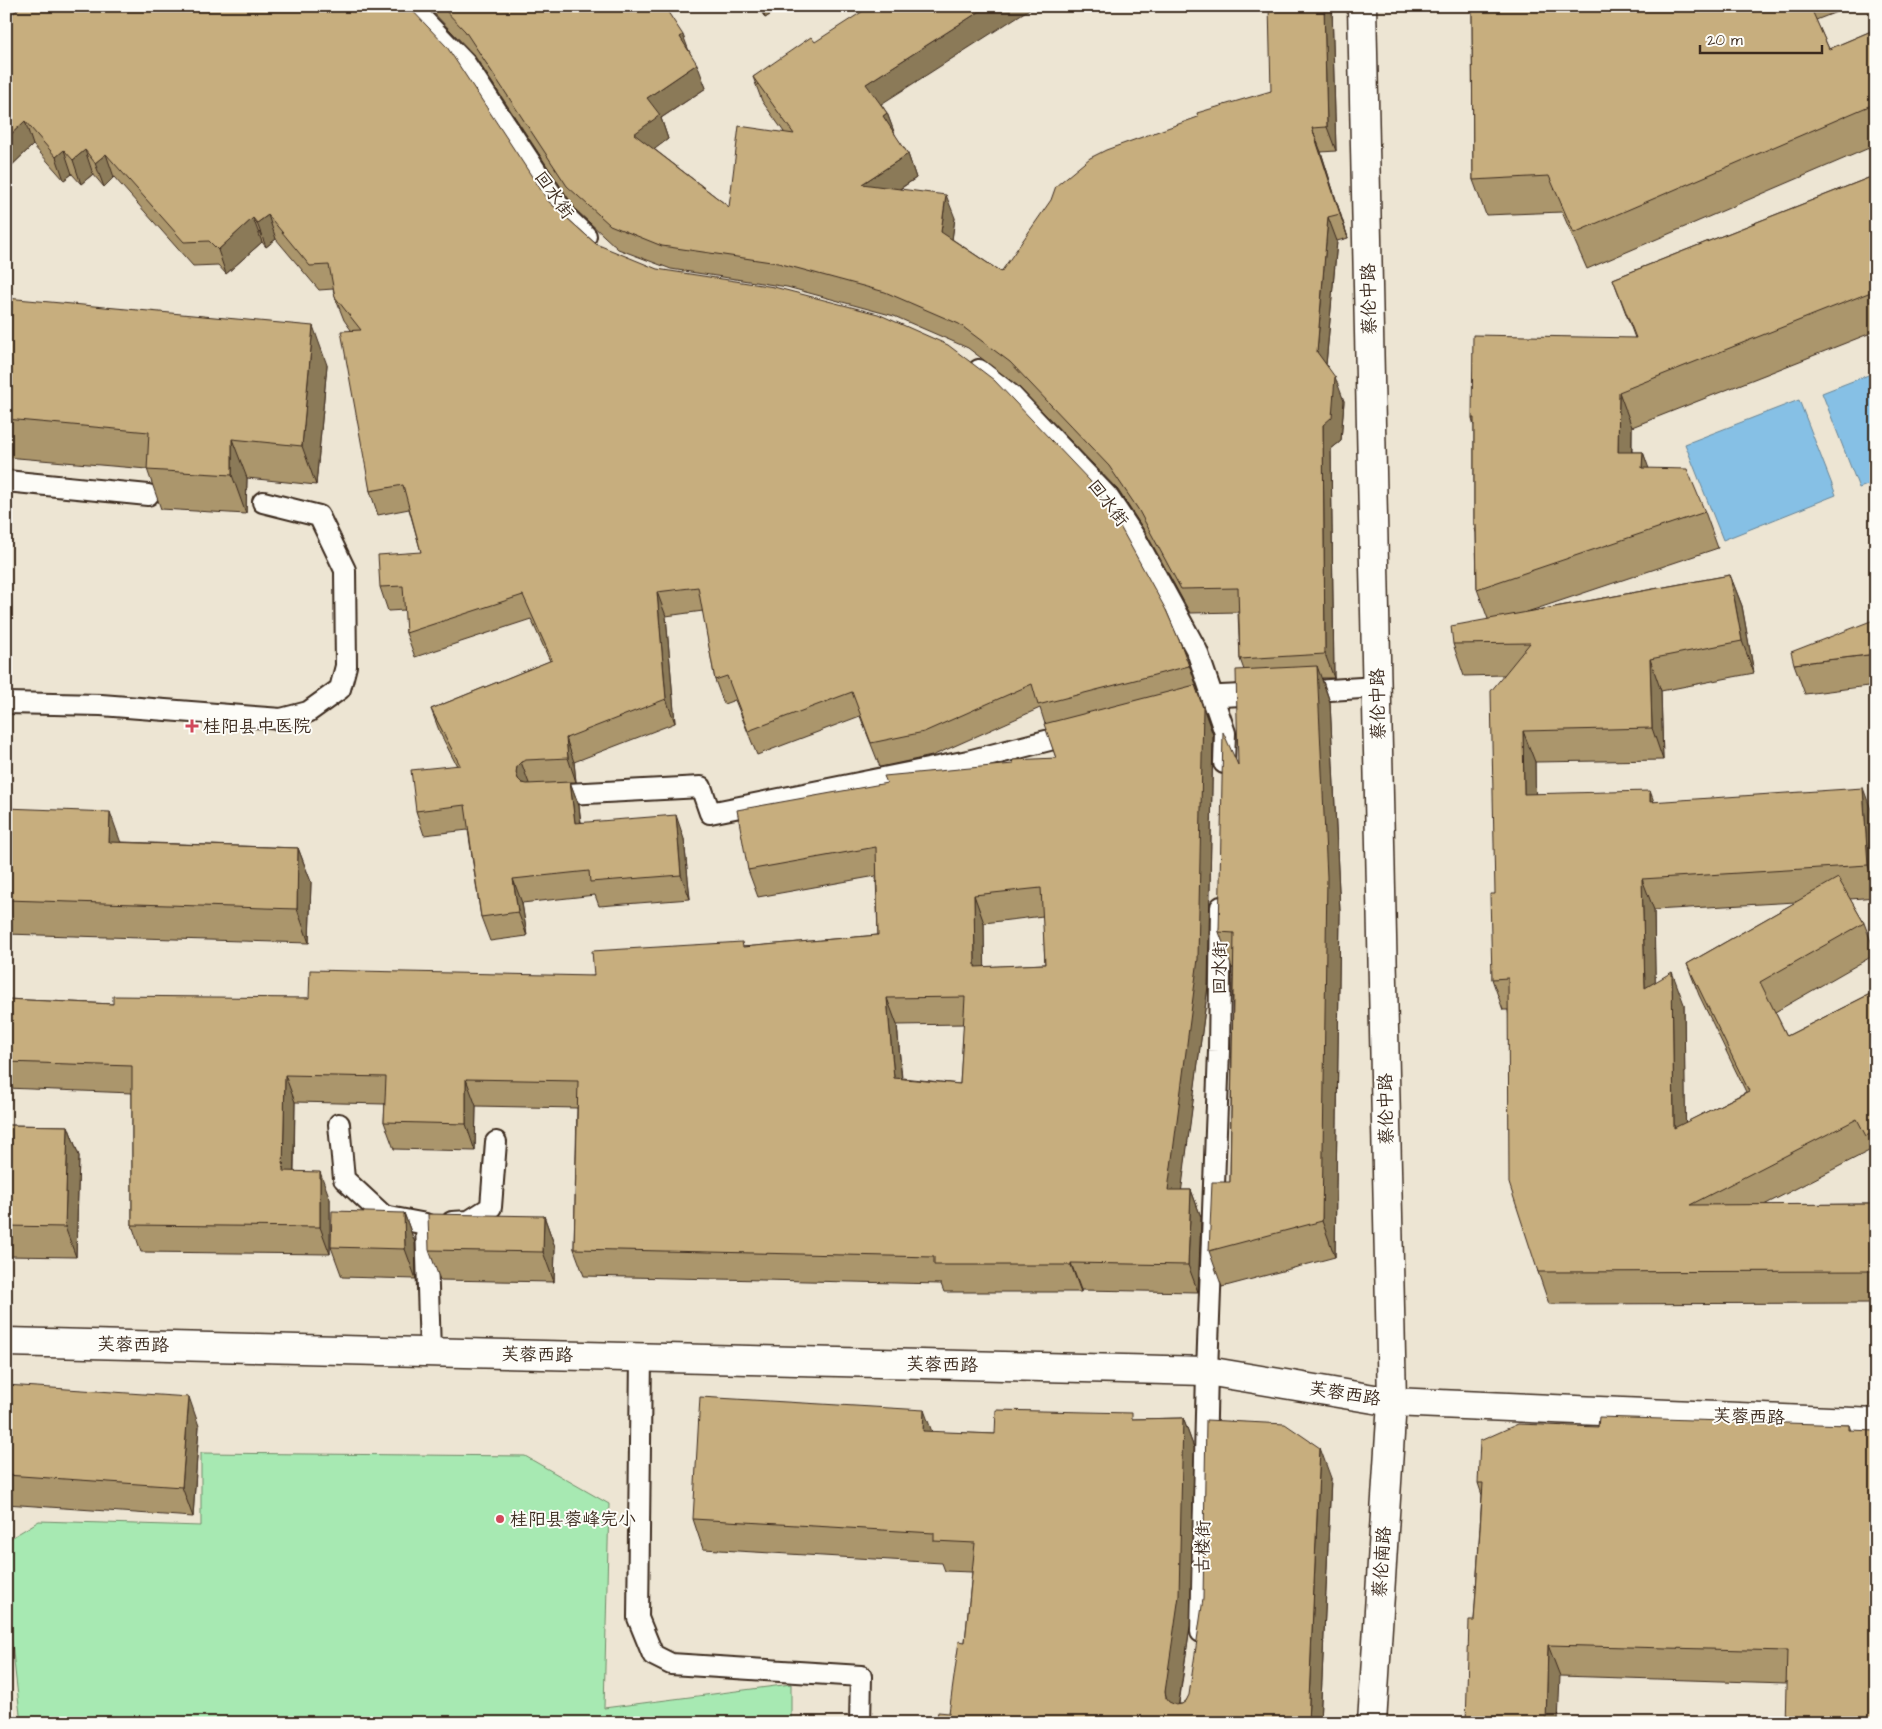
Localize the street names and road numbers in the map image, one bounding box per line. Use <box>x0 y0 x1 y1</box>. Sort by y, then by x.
street label: 回水街 <box>528 166 580 224</box>
street label: 蔡伦中路 <box>1356 263 1382 335</box>
street label: 回水街 <box>1082 474 1134 532</box>
street label: 蔡伦中路 <box>1365 668 1391 740</box>
street label: 回水街 <box>1207 941 1233 995</box>
street label: 蔡伦中路 <box>1373 1073 1399 1145</box>
street label: 芙蓉西路 <box>97 1332 169 1358</box>
street label: 芙蓉西路 <box>501 1342 573 1368</box>
street label: 芙蓉西路 <box>906 1352 978 1378</box>
street label: 芙蓉西路 <box>1307 1376 1383 1412</box>
street label: 芙蓉西路 <box>1713 1403 1785 1431</box>
street label: 古楼街 <box>1190 1520 1216 1574</box>
street label: 蔡伦南路 <box>1367 1525 1397 1599</box>

